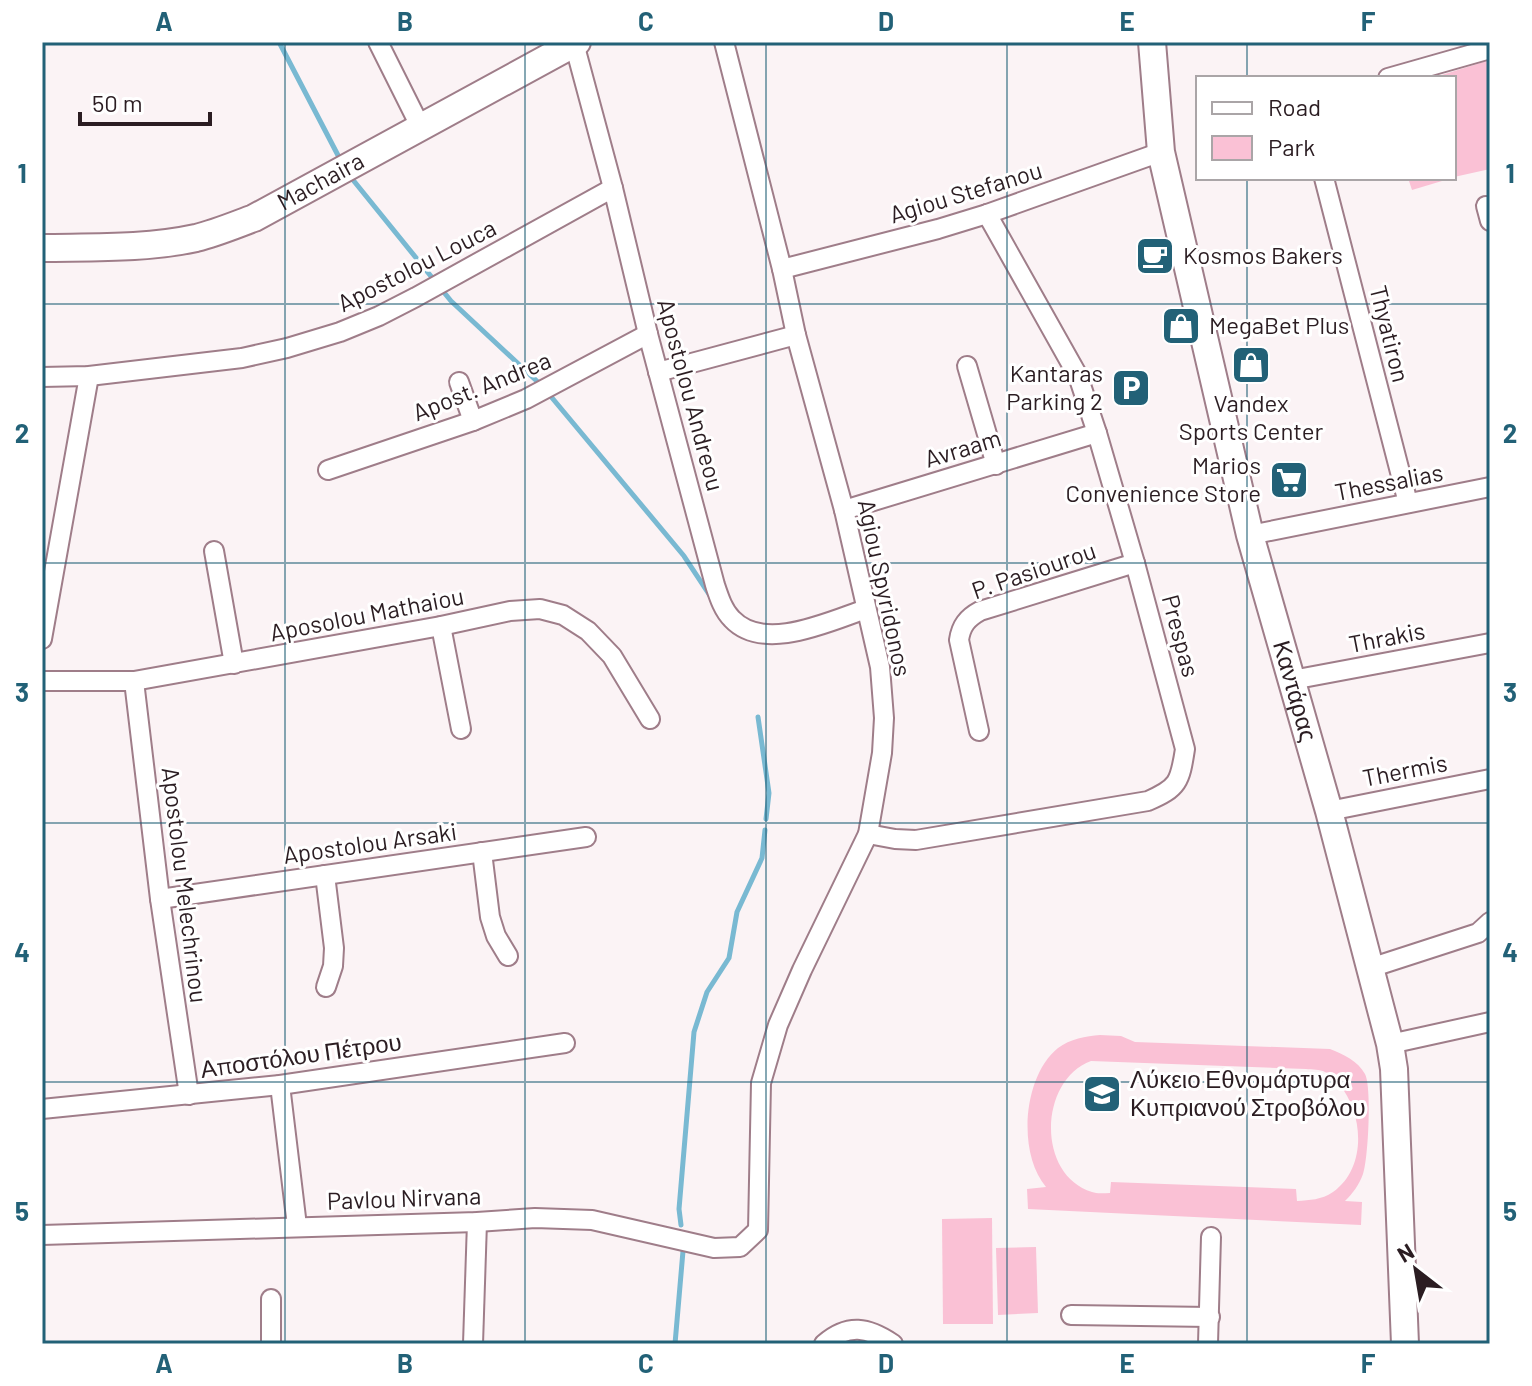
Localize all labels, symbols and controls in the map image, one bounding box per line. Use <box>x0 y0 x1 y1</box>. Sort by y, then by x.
text: A <box>155 5 173 36</box>
text: B <box>397 5 413 36</box>
text: C <box>638 5 654 36</box>
text: D <box>878 5 894 36</box>
text: E <box>1119 5 1135 36</box>
text: F <box>1361 5 1376 36</box>
scale bar <box>80 76 210 126</box>
legend <box>1196 76 1456 180</box>
text: 50 m <box>92 88 143 117</box>
text: Road <box>1268 92 1321 121</box>
text: Park <box>1268 132 1315 161</box>
street label: Machaira <box>272 145 368 216</box>
street label: Agiou Stefanou <box>886 155 1045 229</box>
text: 1 <box>17 157 27 188</box>
text: 1 <box>1505 157 1515 188</box>
street label: Apostolou Louca <box>332 212 501 317</box>
cafe icon: Kosmos Bakers <box>1134 235 1176 277</box>
place label: Kosmos Bakers <box>1183 240 1343 269</box>
street label: Thyatiron <box>1364 282 1416 385</box>
street label: Apostolou Andreou <box>652 295 731 494</box>
shop icon: MegaBet Plus <box>1160 305 1202 347</box>
place label: MegaBet Plus <box>1209 310 1349 339</box>
shop icon: Vandex Sports Center <box>1230 344 1272 386</box>
street label: Apost. Andrea <box>408 345 555 426</box>
place label: Kantaras Parking 2 <box>1006 358 1103 415</box>
parking icon: Kantaras Parking 2 <box>1110 367 1152 409</box>
place label: Vandex Sports Center <box>1179 388 1324 445</box>
text: 2 <box>15 417 29 448</box>
text: 2 <box>1503 417 1517 448</box>
street label: Avraam <box>921 422 1004 473</box>
place label: Marios Convenience Store <box>1065 450 1261 507</box>
street label: Thessalias <box>1332 457 1445 506</box>
supermarket icon: Marios Convenience Store <box>1268 459 1310 501</box>
street label: Agiou Spyridonos <box>853 496 918 679</box>
street label: P. Pasiourou <box>968 535 1099 604</box>
street label: Aposolou Mathaiou <box>267 581 466 647</box>
street label: Prespas <box>1157 591 1206 680</box>
street label: Thrakis <box>1346 615 1427 658</box>
street label: Καντάρας <box>1268 637 1324 745</box>
text: 3 <box>15 676 29 707</box>
text: 3 <box>1503 676 1517 707</box>
street label: Thermis <box>1360 747 1449 792</box>
street label: Apostolou Melechrinou <box>157 765 214 1004</box>
street label: Apostolou Arsaki <box>281 816 459 869</box>
text: 4 <box>14 936 30 967</box>
text: 4 <box>1502 936 1518 967</box>
street label: Αποστόλου Πέτρου <box>198 1026 403 1083</box>
place label: Λύκειο Εθνομάρτυρα Κυπριανού Στροβόλου <box>1130 1064 1366 1121</box>
school or university icon: Λύκειο Εθνομάρτυρα Κυπριανού Στροβόλου <box>1081 1073 1123 1115</box>
street label: Pavlou Nirvana <box>326 1180 482 1215</box>
text: 5 <box>15 1195 29 1226</box>
text: 5 <box>1503 1195 1517 1226</box>
north arrow <box>1376 1230 1456 1310</box>
text: N <box>1392 1237 1418 1267</box>
text: A <box>155 1347 173 1378</box>
text: B <box>397 1347 413 1378</box>
text: C <box>638 1347 654 1378</box>
text: D <box>878 1347 894 1378</box>
text: E <box>1119 1347 1135 1378</box>
text: F <box>1361 1347 1376 1378</box>

